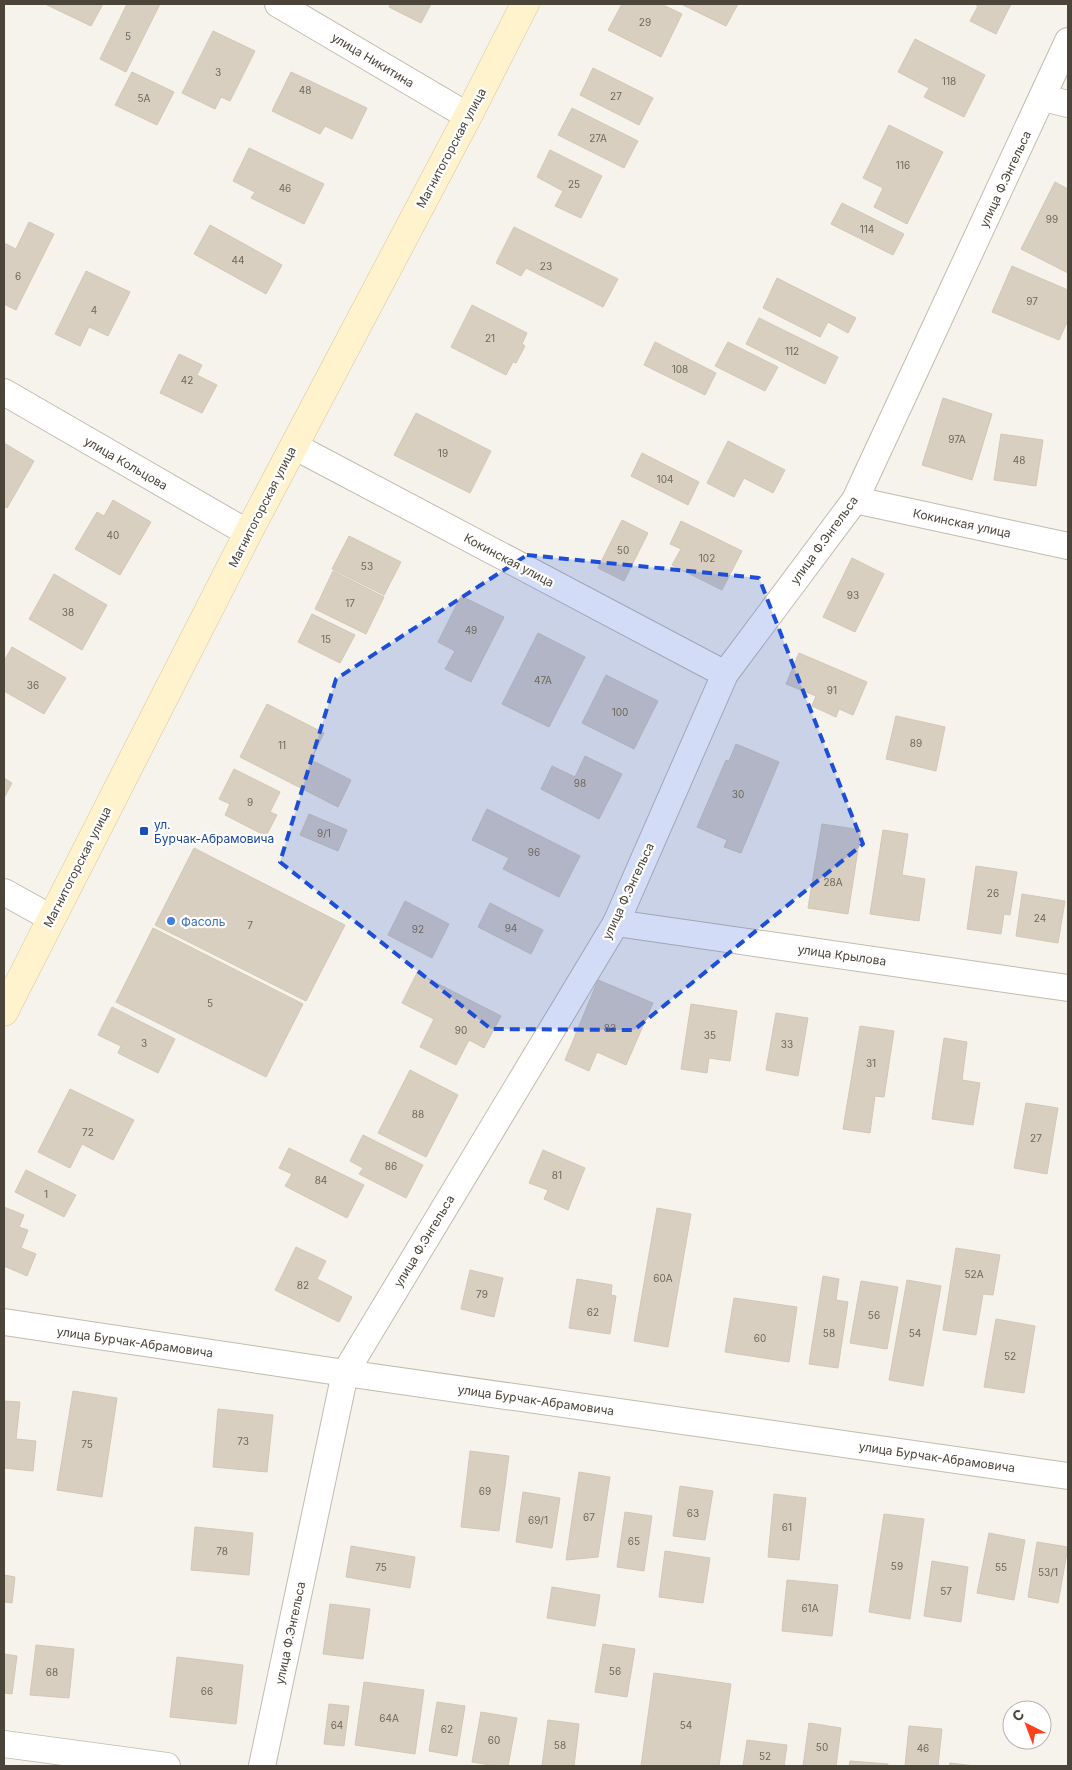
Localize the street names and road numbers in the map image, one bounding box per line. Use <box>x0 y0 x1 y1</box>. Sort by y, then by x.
street label: улица Никитина <box>329 29 417 91</box>
street label: Магнитогорская улица <box>413 86 489 210</box>
street label: улица Ф.Энгельса <box>976 128 1034 230</box>
street label: улица Кольцова <box>82 433 170 493</box>
street label: Магнитогорская улица <box>225 444 299 570</box>
street label: улица Ф.Энгельса <box>787 493 861 587</box>
street label: Кокинская улица <box>912 505 1012 541</box>
street label: Кокинская улица <box>461 530 557 590</box>
street label: Магнитогорская улица <box>40 804 114 930</box>
street label: улица Ф.Энгельса <box>599 840 657 942</box>
street label: улица Крылова <box>797 941 887 969</box>
street label: улица Ф.Энгельса <box>391 1192 457 1290</box>
street label: улица Бурчак-Абрамовича <box>56 1324 214 1360</box>
street label: улица Бурчак-Абрамовича <box>457 1382 615 1418</box>
street label: улица Бурчак-Абрамовича <box>858 1439 1016 1475</box>
street label: улица Ф.Энгельса <box>272 1580 308 1686</box>

